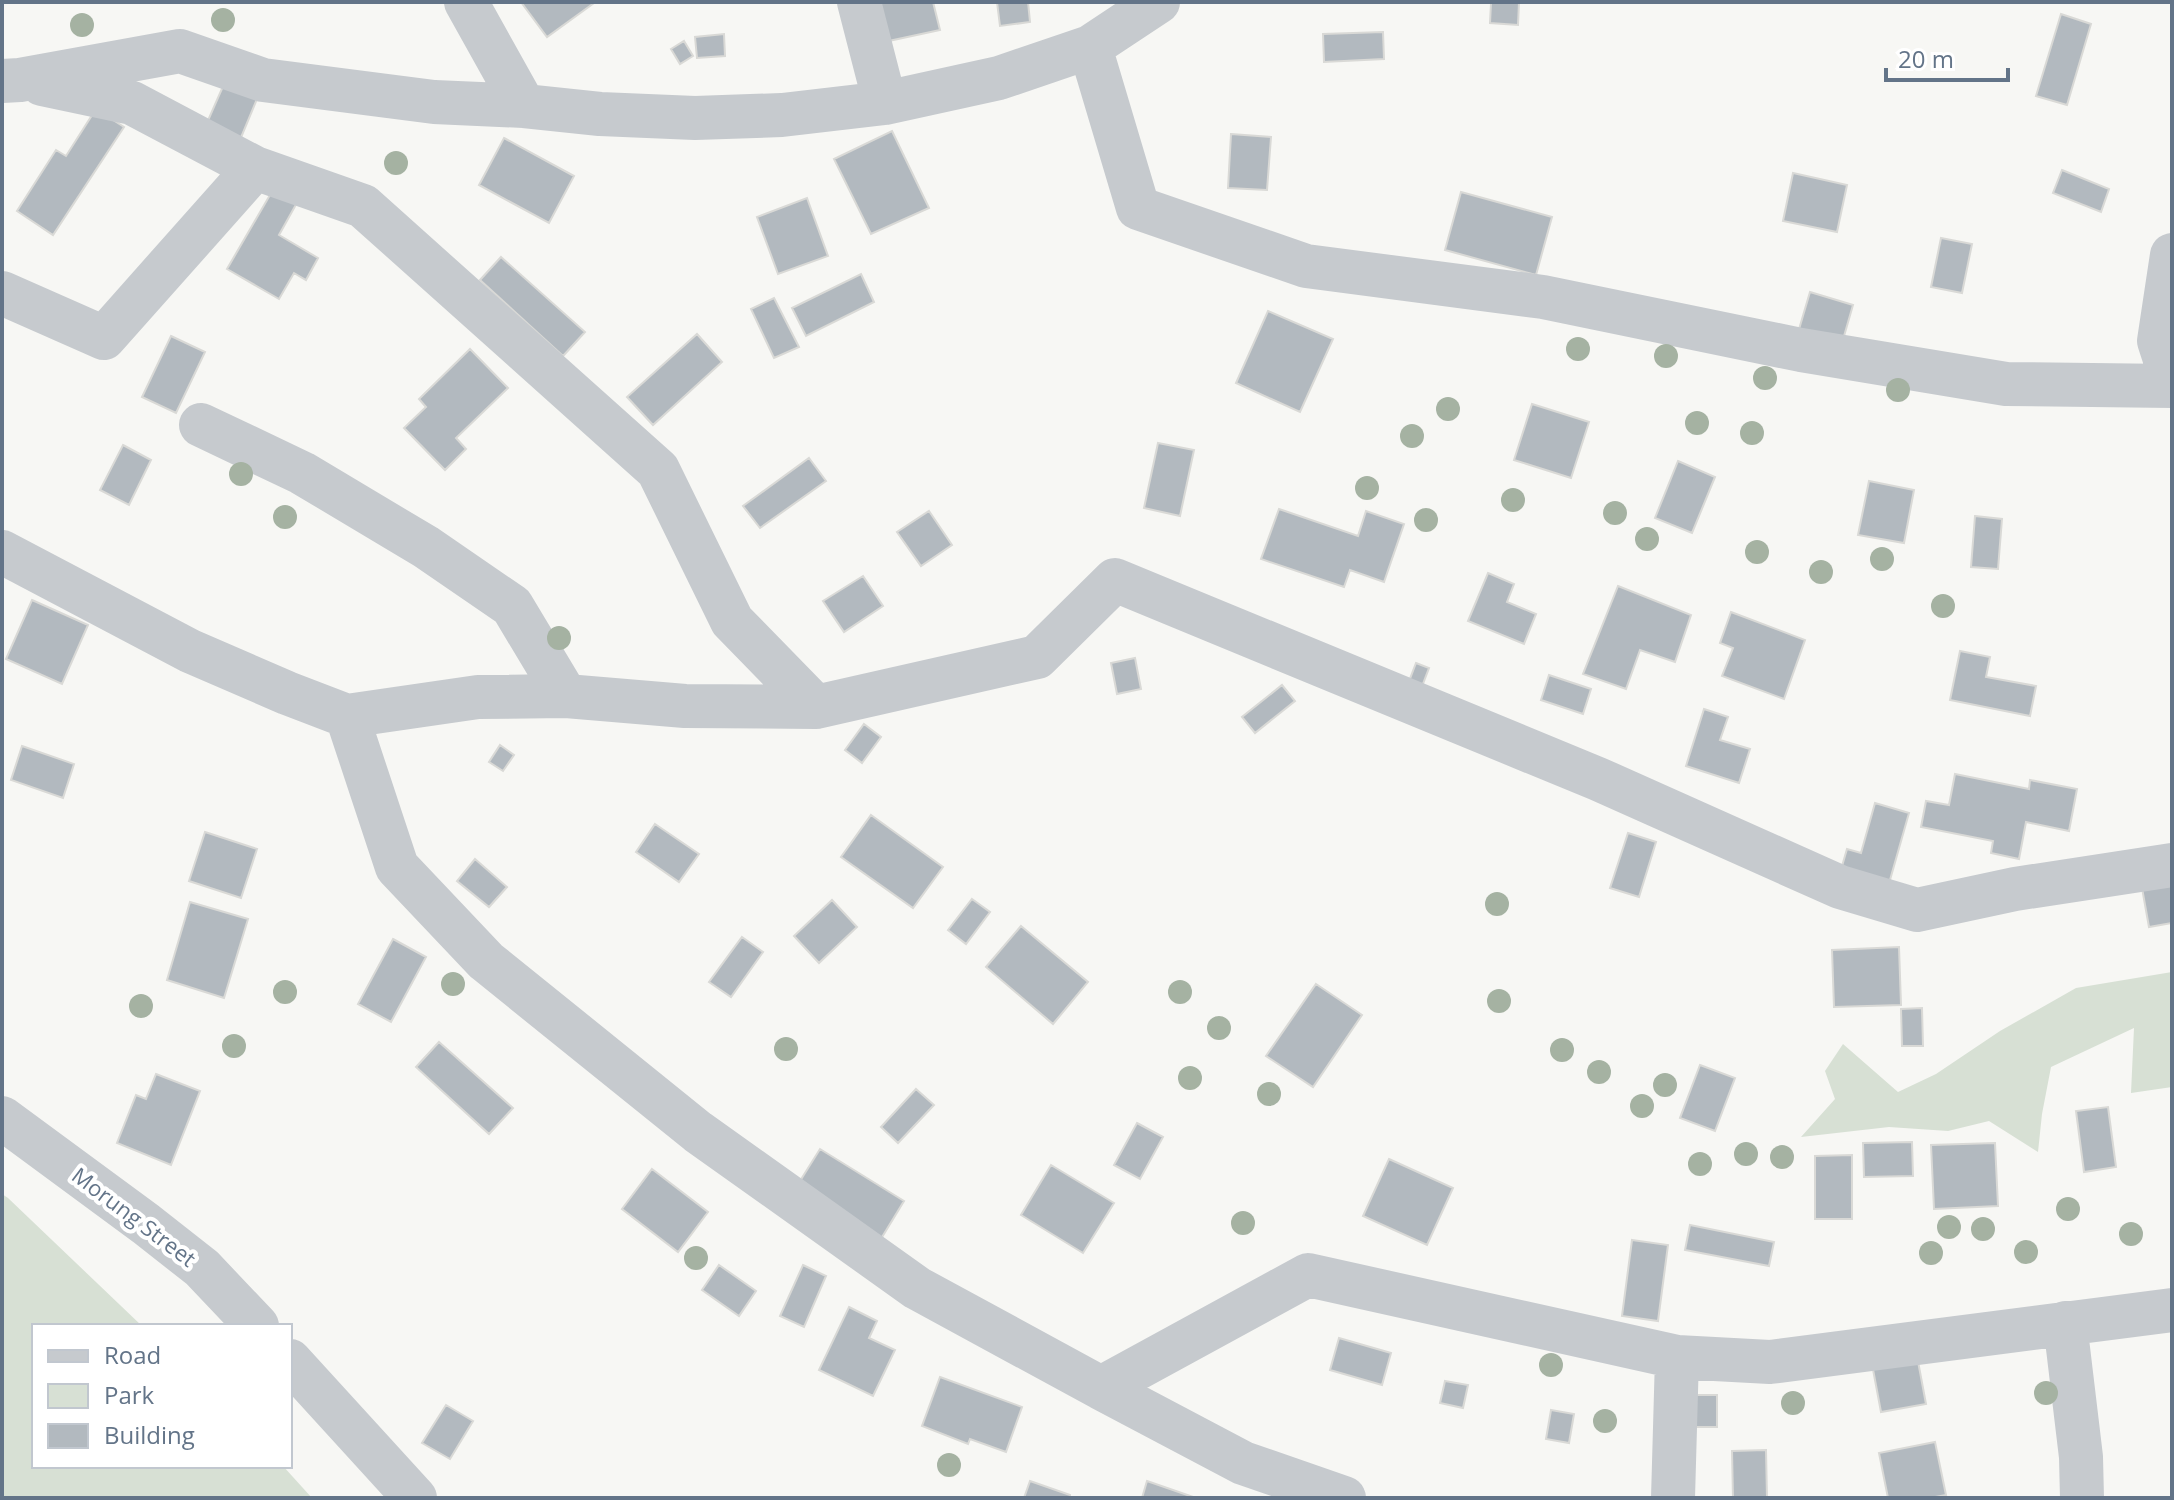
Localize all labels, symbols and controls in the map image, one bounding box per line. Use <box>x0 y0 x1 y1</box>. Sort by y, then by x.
scale bar <box>1886 32 2008 82</box>
text: 20 m <box>1898 42 1954 75</box>
street label: Morung Street <box>66 1160 203 1273</box>
legend <box>32 1324 292 1468</box>
text: Road <box>104 1338 161 1371</box>
text: Park <box>104 1378 155 1411</box>
text: Building <box>104 1418 195 1451</box>

